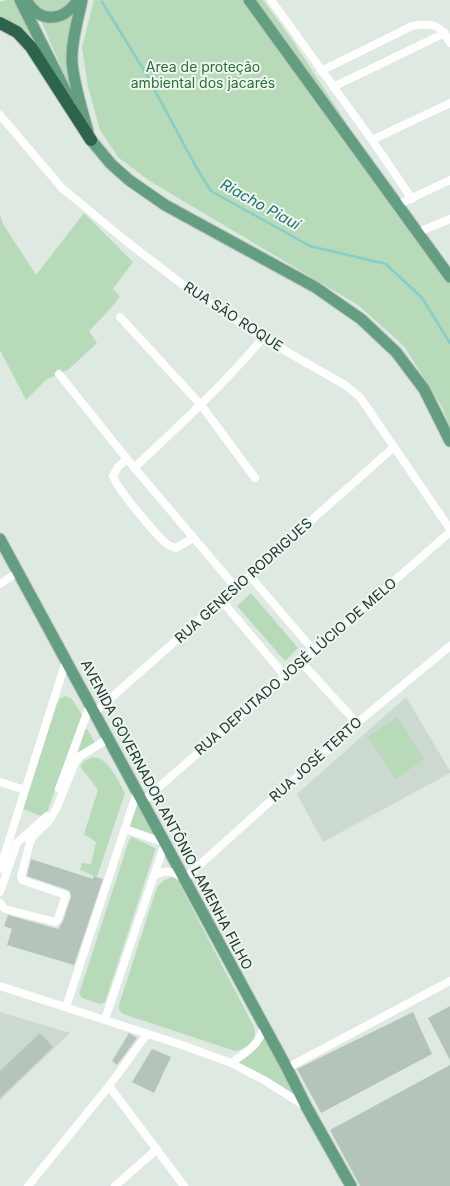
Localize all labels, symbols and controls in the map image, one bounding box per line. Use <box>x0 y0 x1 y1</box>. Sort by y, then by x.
park label: Area de proteção ambiental dos jacarés <box>131 60 275 92</box>
water label: Riacho Piauí <box>217 176 303 234</box>
street label: RUA SÃO ROQUE <box>180 279 286 355</box>
street label: RUA GENESIO RODRIGUES <box>172 515 316 647</box>
street label: RUA DEPUTADO JOSÉ LÚCIO DE MELO <box>192 575 400 759</box>
street label: AVENIDA GOVERNADOR ANTÔNIO LAMENHA FILHO <box>77 657 255 973</box>
street label: RUA JOSÉ TERTO <box>266 714 366 806</box>

